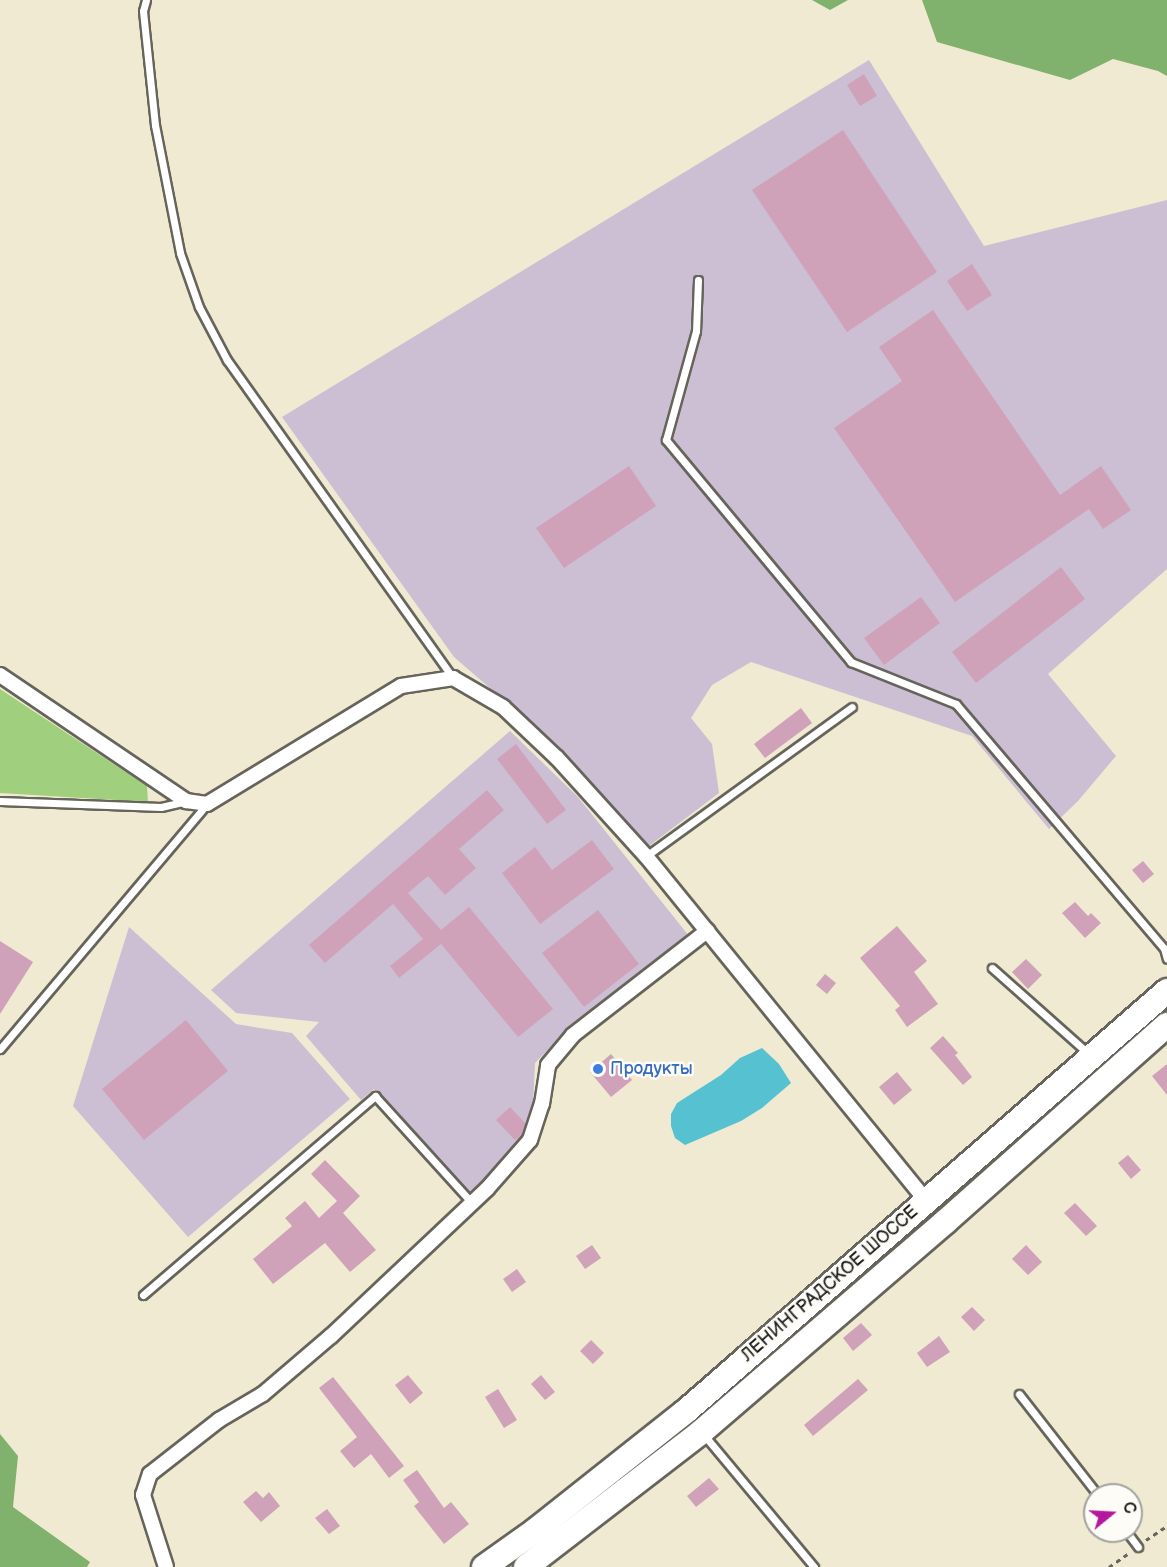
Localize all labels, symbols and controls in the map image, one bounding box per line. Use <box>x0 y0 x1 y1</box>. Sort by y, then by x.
place label: Продукты <box>610 1058 693 1080</box>
marker: Продукты <box>591 1062 605 1076</box>
street label: ЛЕНИНГРАДСКОЕ ШОССЕ <box>737 1201 923 1367</box>
north arrow <box>1083 1483 1143 1543</box>
text: С <box>1118 1500 1139 1516</box>

